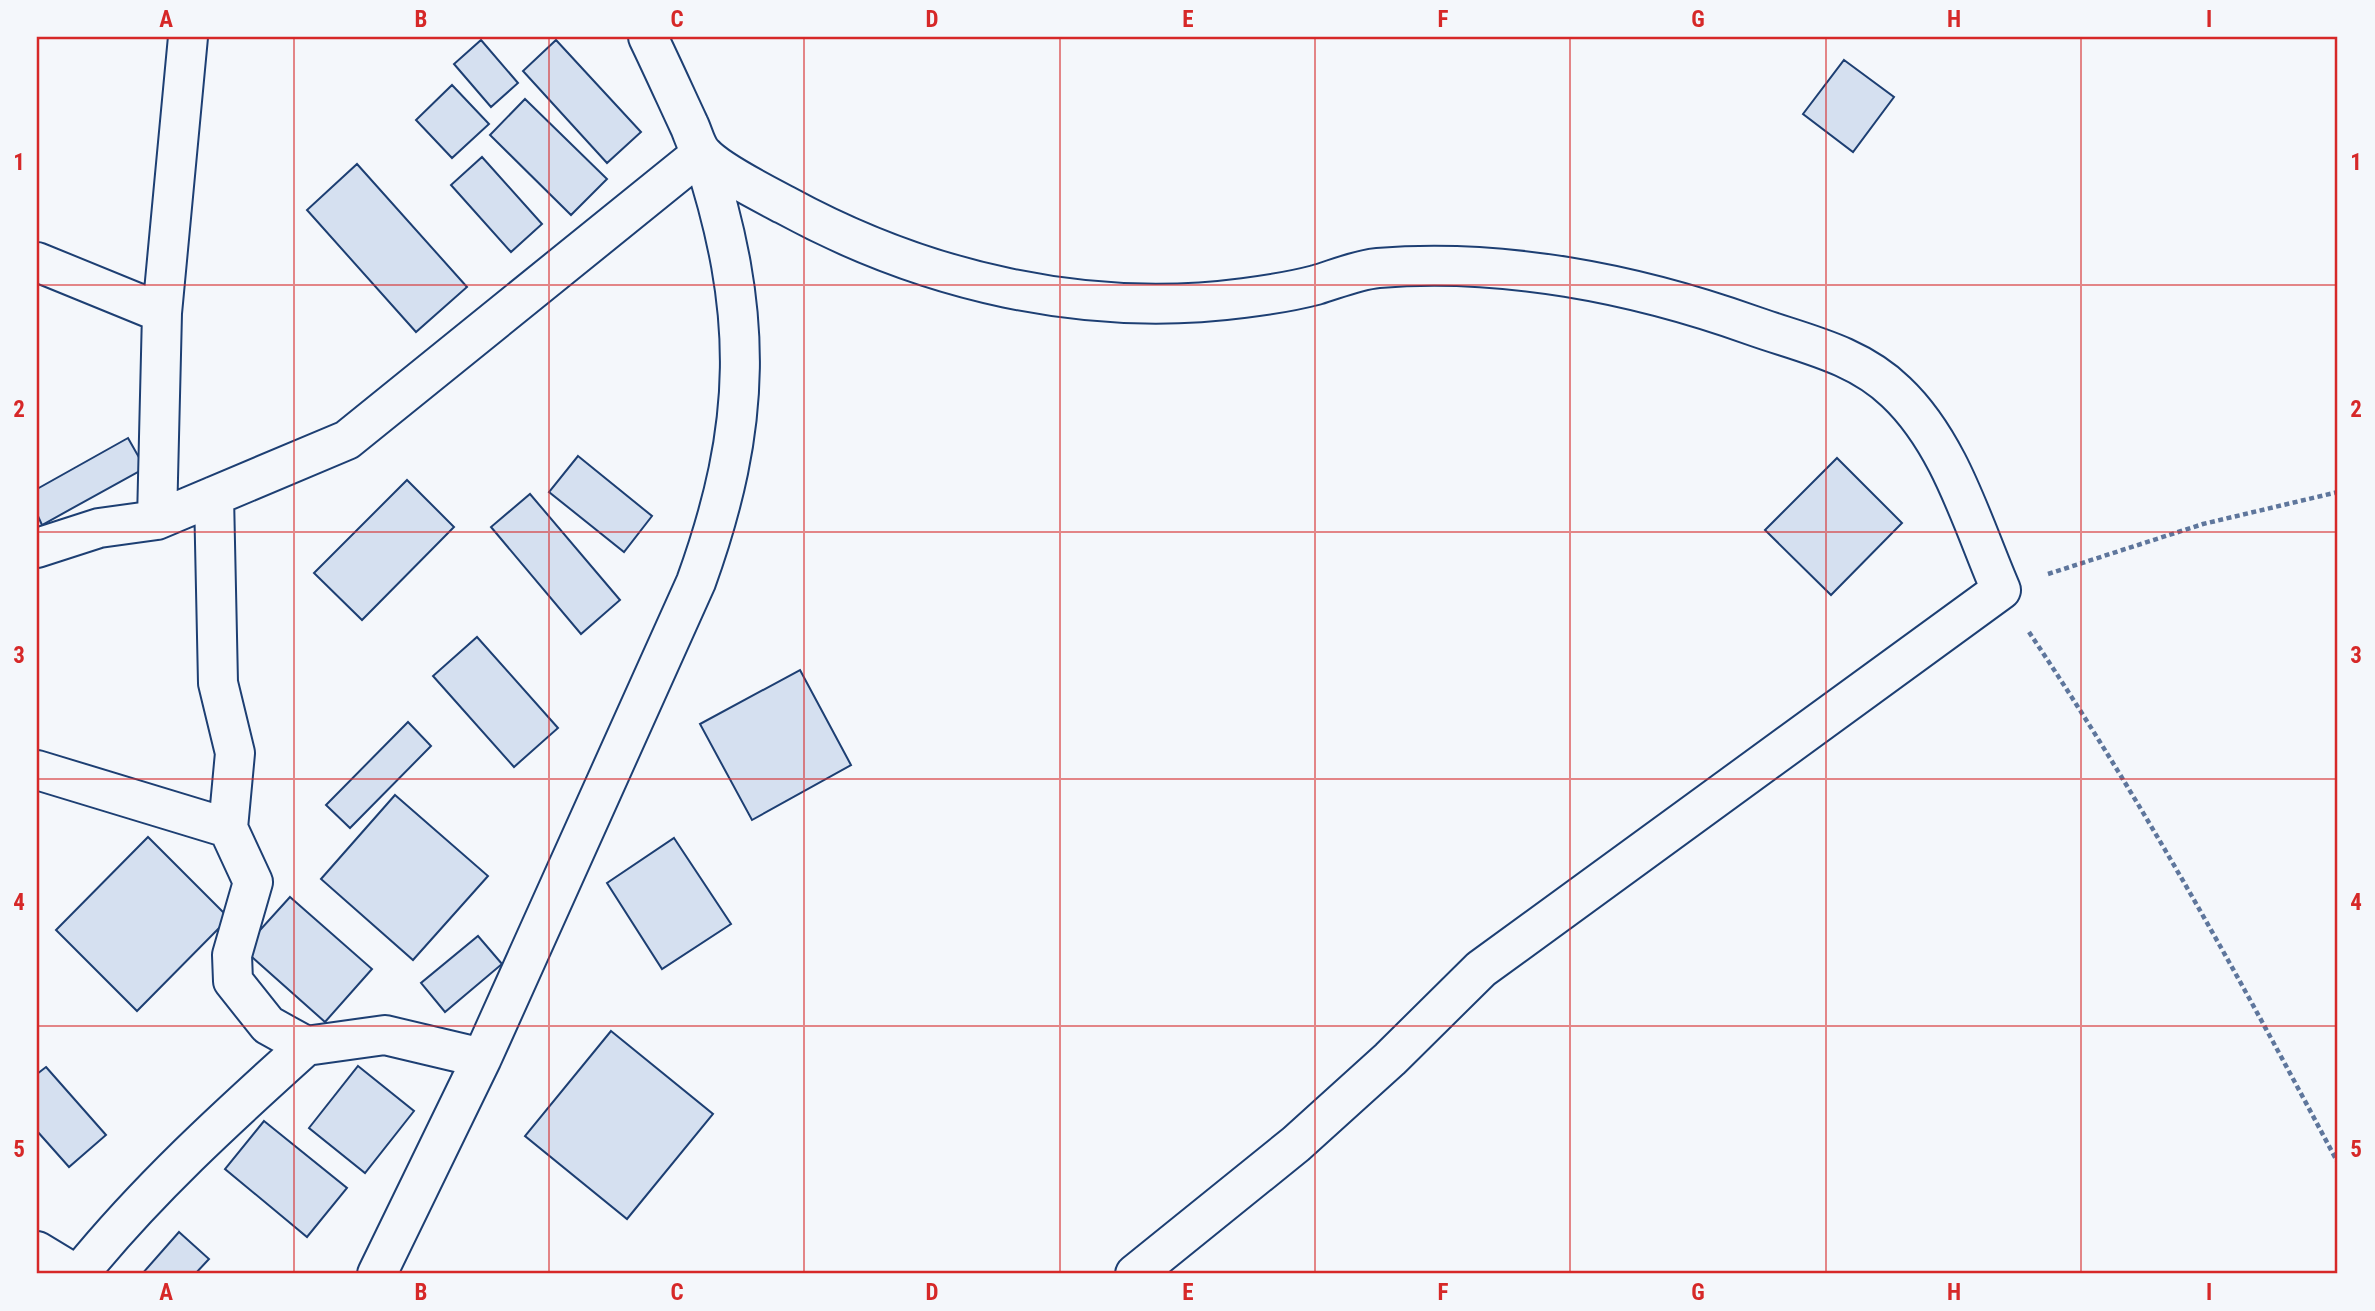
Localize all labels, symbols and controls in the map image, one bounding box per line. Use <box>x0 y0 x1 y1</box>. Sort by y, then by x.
text: A <box>159 6 173 33</box>
text: B <box>415 6 427 33</box>
text: C <box>670 6 684 33</box>
text: D <box>926 6 939 33</box>
text: E <box>1182 6 1194 33</box>
text: F <box>1438 6 1449 33</box>
text: G <box>1691 6 1705 33</box>
text: H <box>1947 6 1961 33</box>
text: I <box>2206 6 2212 33</box>
text: 1 <box>13 149 25 176</box>
text: 1 <box>2350 149 2362 176</box>
text: 2 <box>13 396 25 423</box>
text: 2 <box>2350 396 2362 423</box>
text: 3 <box>13 642 25 669</box>
text: 3 <box>2350 642 2362 669</box>
text: 4 <box>13 889 25 916</box>
text: 4 <box>2350 889 2362 916</box>
text: 5 <box>13 1136 25 1163</box>
text: 5 <box>2350 1136 2362 1163</box>
text: A <box>159 1279 173 1306</box>
text: B <box>415 1279 427 1306</box>
text: C <box>670 1279 684 1306</box>
text: D <box>926 1279 939 1306</box>
text: E <box>1182 1279 1194 1306</box>
text: F <box>1438 1279 1449 1306</box>
text: G <box>1691 1279 1705 1306</box>
text: H <box>1947 1279 1961 1306</box>
text: I <box>2206 1279 2212 1306</box>

